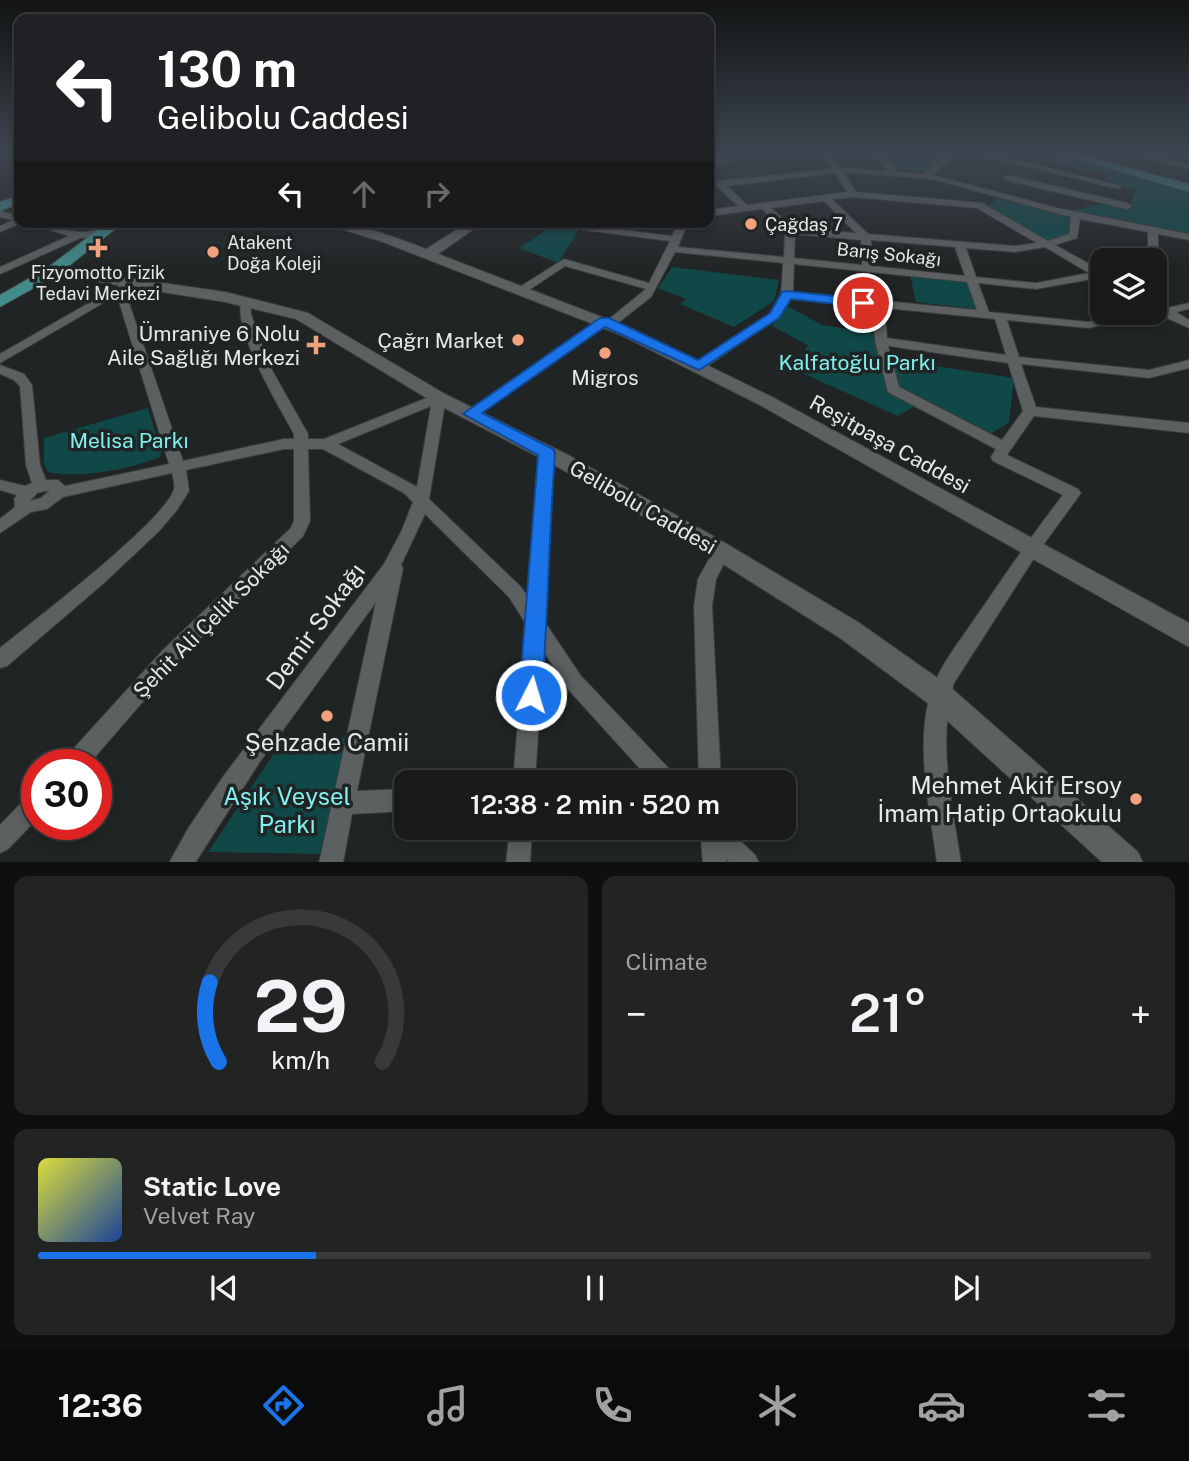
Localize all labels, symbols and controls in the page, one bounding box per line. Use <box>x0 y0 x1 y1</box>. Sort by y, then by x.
text: 130 m <box>157 40 297 98</box>
icon: left <box>42 42 133 133</box>
text: Gelibolu Caddesi <box>157 99 409 136</box>
icon: left <box>272 175 310 213</box>
icon: ahead <box>345 175 383 213</box>
icon: right <box>418 175 456 213</box>
place label: Çağdaş 7 <box>765 214 843 235</box>
marker: Çağdaş 7 <box>743 216 759 232</box>
place label: Atakent Doğa Koleji <box>227 232 321 274</box>
marker: Fizyomotto Fizik Tedavi Merkezi <box>88 238 108 258</box>
street label: Barış Sokağı <box>836 238 942 270</box>
marker: Atakent Doğa Koleji <box>205 244 221 260</box>
map controls <box>1090 248 1167 325</box>
button: layers <box>1090 248 1167 325</box>
place label: Fizyomotto Fizik Tedavi Merkezi <box>31 262 165 304</box>
pin <box>833 273 893 333</box>
icon: arrive <box>844 284 882 322</box>
place label: Ümraniye 6 Nolu Aile Sağlığı Merkezi <box>107 321 300 370</box>
place label: Çağrı Market <box>377 328 504 353</box>
marker: Çağrı Market <box>510 332 526 348</box>
marker: Ümraniye 6 Nolu Aile Sağlığı Merkezi <box>306 335 326 355</box>
marker: Migros <box>597 345 613 361</box>
park label: Kalfatoğlu Parkı <box>778 350 936 375</box>
place label: Migros <box>571 365 639 390</box>
street label: Reşitpaşa Caddesi <box>805 390 975 498</box>
park label: Melisa Parkı <box>69 428 189 453</box>
street label: Gelibolu Caddesi <box>565 455 721 559</box>
street label: Şehit Ali Çelik Sokağı <box>128 537 294 703</box>
street label: Demir Sokağı <box>260 557 370 695</box>
position arrow <box>494 658 568 732</box>
marker: Şehzade Camii <box>319 708 335 724</box>
place label: Şehzade Camii <box>245 728 409 756</box>
speed limit sign: 30 <box>21 749 112 840</box>
place label: Mehmet Akif Ersoy İmam Hatip Ortaokulu <box>877 771 1122 827</box>
park label: Aşık Veysel Parkı <box>223 782 351 838</box>
text: 12:38 · 2 min · 520 m <box>470 789 720 820</box>
marker: Mehmet Akif Ersoy İmam Hatip Ortaokulu <box>1128 791 1144 807</box>
text: Climate <box>626 948 708 975</box>
text: 29 <box>254 963 348 1048</box>
text: 21° <box>849 983 927 1044</box>
text: − <box>626 992 647 1037</box>
text: + <box>1130 992 1151 1037</box>
text: km/h <box>271 1044 330 1074</box>
text: Static Love <box>143 1171 281 1202</box>
text: Velvet Ray <box>143 1202 255 1229</box>
icon: previous <box>205 1269 243 1307</box>
icon: pause <box>576 1269 614 1307</box>
icon: next <box>947 1269 985 1307</box>
icon: directions <box>259 1381 308 1430</box>
icon: music <box>423 1381 472 1430</box>
icon: phone <box>588 1381 637 1430</box>
icon: climate <box>753 1381 802 1430</box>
icon: car <box>917 1381 966 1430</box>
icon: filters <box>1082 1381 1131 1430</box>
text: 12:36 <box>58 1387 143 1424</box>

